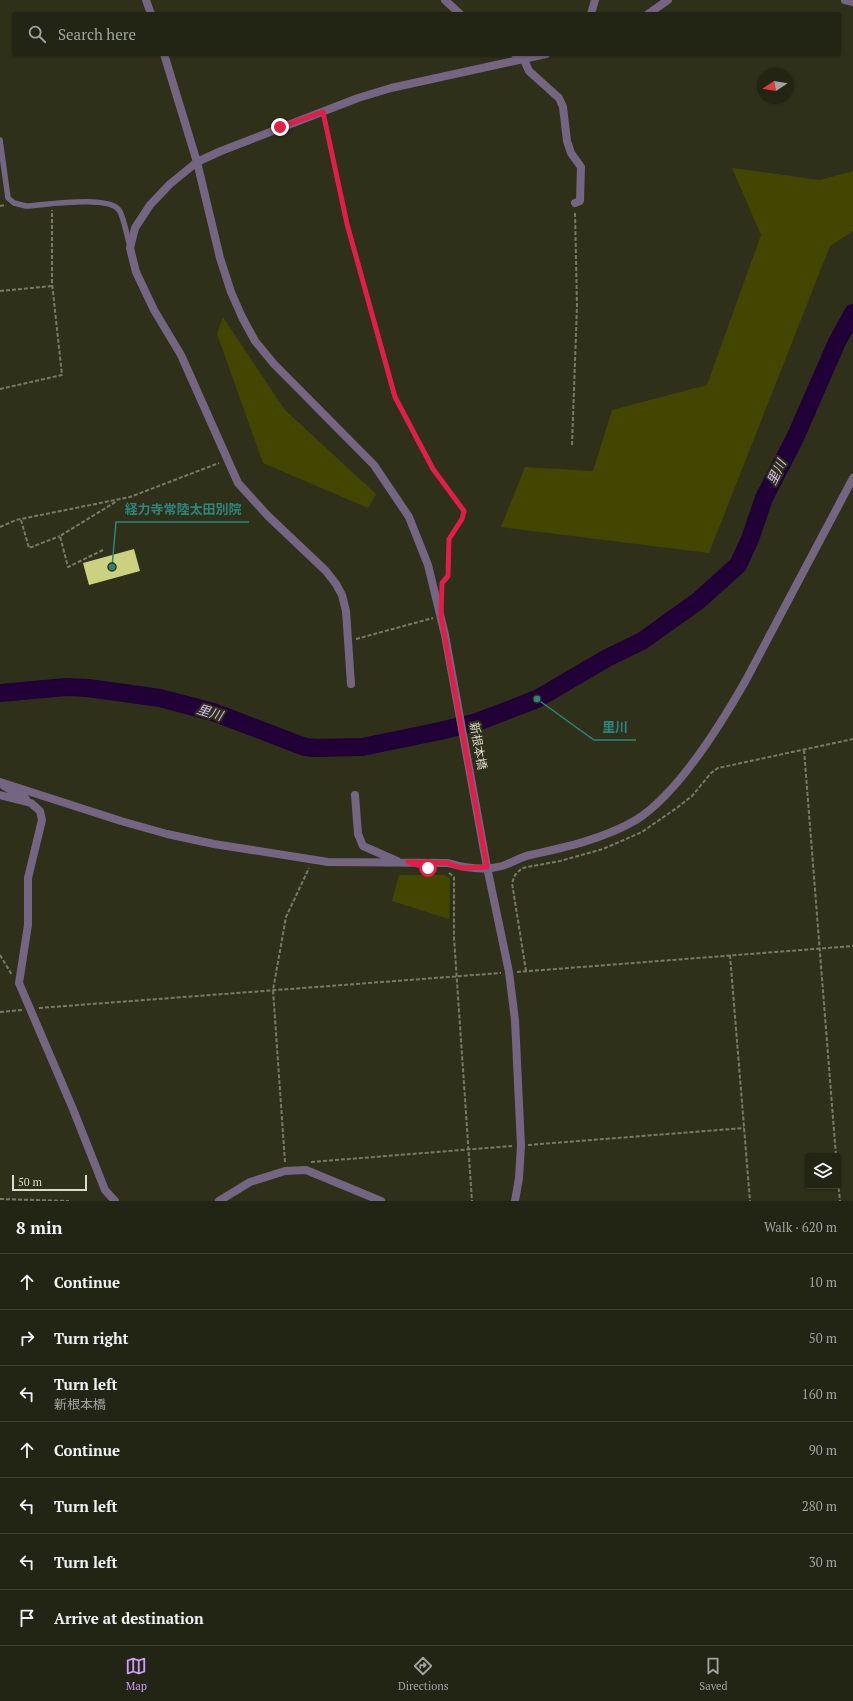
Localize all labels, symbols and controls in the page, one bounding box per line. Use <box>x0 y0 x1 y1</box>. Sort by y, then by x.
search box <box>12 12 841 56</box>
icon: search <box>26 23 48 45</box>
text: Search here <box>58 24 136 44</box>
north arrow <box>757 68 793 104</box>
route end <box>271 118 289 136</box>
water label: 里川 <box>762 455 791 488</box>
callout: 経力寺常陸太田別院 <box>116 497 249 522</box>
text: 経力寺常陸太田別院 <box>124 500 242 518</box>
water label: 里川 <box>195 700 227 725</box>
callout: 里川 <box>594 715 636 740</box>
text: 里川 <box>602 718 628 736</box>
street label: 新根本橋 <box>467 721 490 771</box>
route start <box>419 859 437 877</box>
map controls <box>805 1153 841 1189</box>
button: layers <box>805 1153 841 1189</box>
scale bar <box>12 1173 87 1192</box>
text: 50 m <box>18 1175 42 1189</box>
text: 8 min <box>16 1216 63 1239</box>
text: Walk · 620 m <box>764 1218 837 1236</box>
icon: ahead <box>16 1271 38 1293</box>
text: Continue <box>54 1272 120 1292</box>
text: 10 m <box>809 1273 837 1291</box>
icon: right <box>16 1327 38 1349</box>
text: Turn right <box>54 1328 129 1348</box>
text: 50 m <box>809 1329 837 1347</box>
text: Turn left <box>54 1374 118 1394</box>
icon: left <box>16 1383 38 1405</box>
text: 160 m <box>802 1385 837 1403</box>
text: 新根本橋 <box>54 1395 106 1413</box>
icon: ahead <box>16 1439 38 1461</box>
text: Continue <box>54 1440 120 1460</box>
text: 90 m <box>809 1441 837 1459</box>
icon: left <box>16 1495 38 1517</box>
text: Turn left <box>54 1496 118 1516</box>
text: 280 m <box>802 1497 837 1515</box>
icon: left <box>16 1551 38 1573</box>
text: Turn left <box>54 1552 118 1572</box>
text: 30 m <box>809 1553 837 1571</box>
icon: arrive <box>16 1607 38 1629</box>
text: Arrive at destination <box>54 1608 204 1628</box>
tab: Map <box>125 1655 147 1693</box>
tab: Directions <box>398 1655 449 1693</box>
tab: Saved <box>699 1655 728 1693</box>

